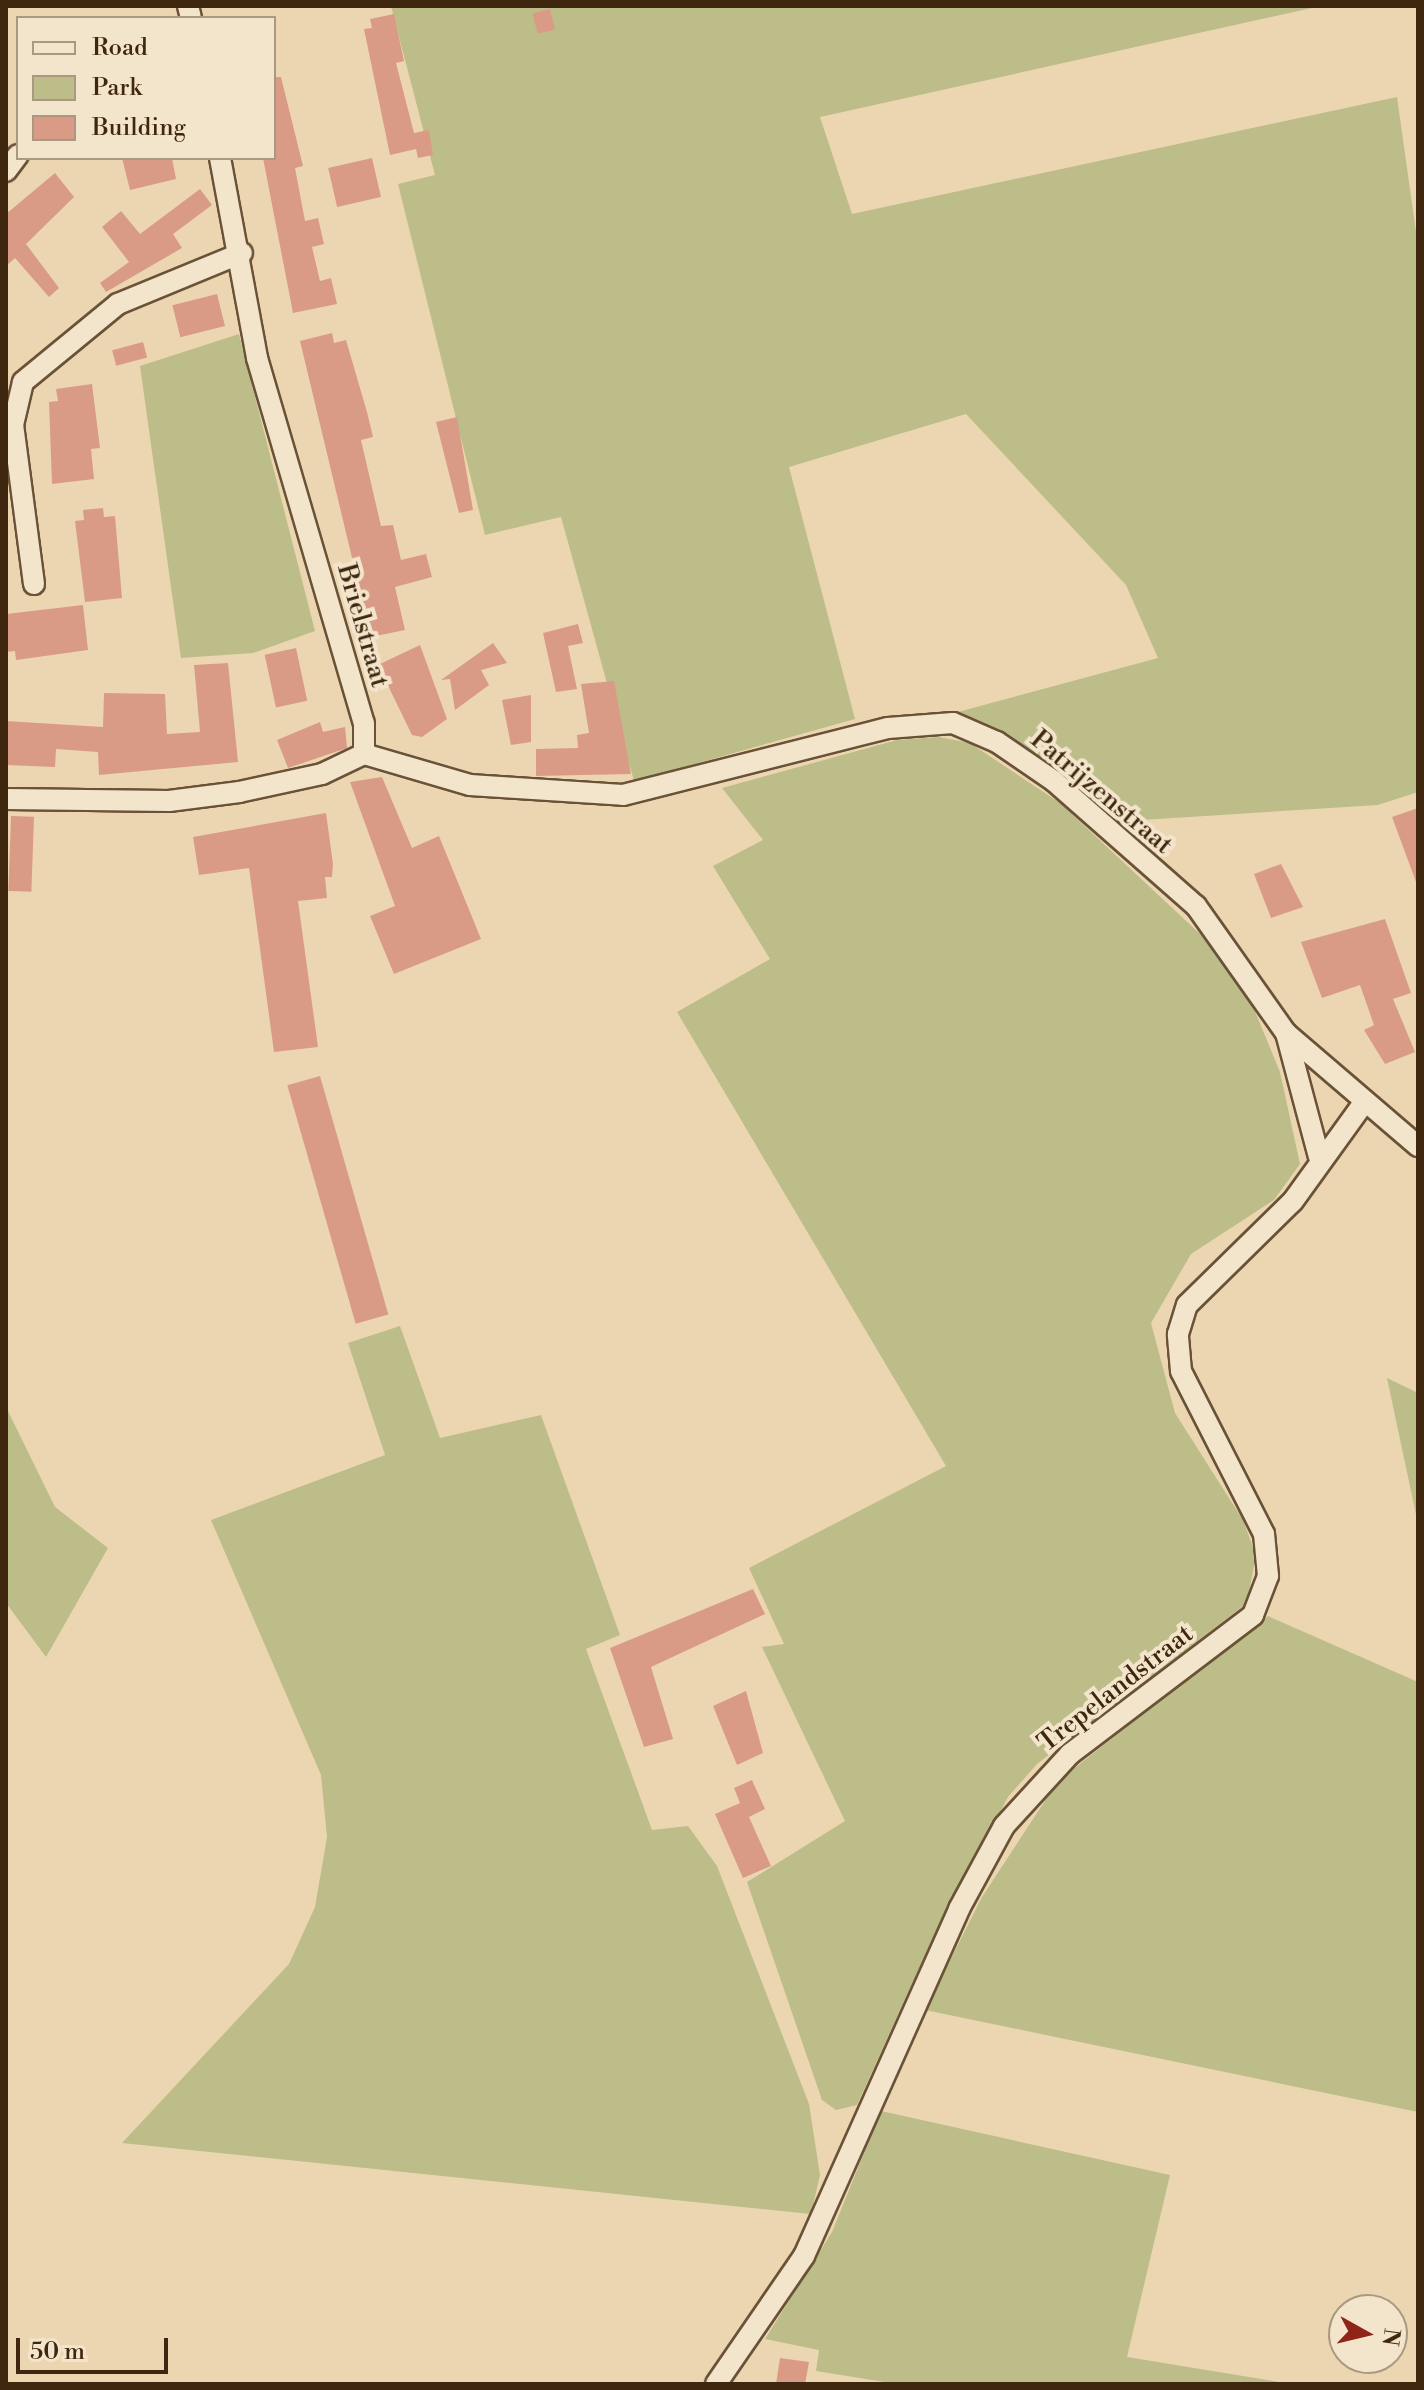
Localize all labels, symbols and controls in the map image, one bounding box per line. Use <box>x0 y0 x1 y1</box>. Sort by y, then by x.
legend <box>16 16 276 160</box>
text: Road <box>92 33 148 63</box>
text: Park <box>92 73 142 103</box>
text: Building <box>92 113 186 143</box>
street label: Brielstraat <box>330 561 394 691</box>
street label: Patrijzenstraat <box>1024 725 1178 861</box>
street label: Trepelandstraat <box>1032 1619 1200 1759</box>
north arrow <box>1328 2294 1408 2374</box>
scale bar <box>20 2322 172 2372</box>
text: N <box>1376 2327 1405 2348</box>
text: 50 m <box>30 2337 85 2367</box>

